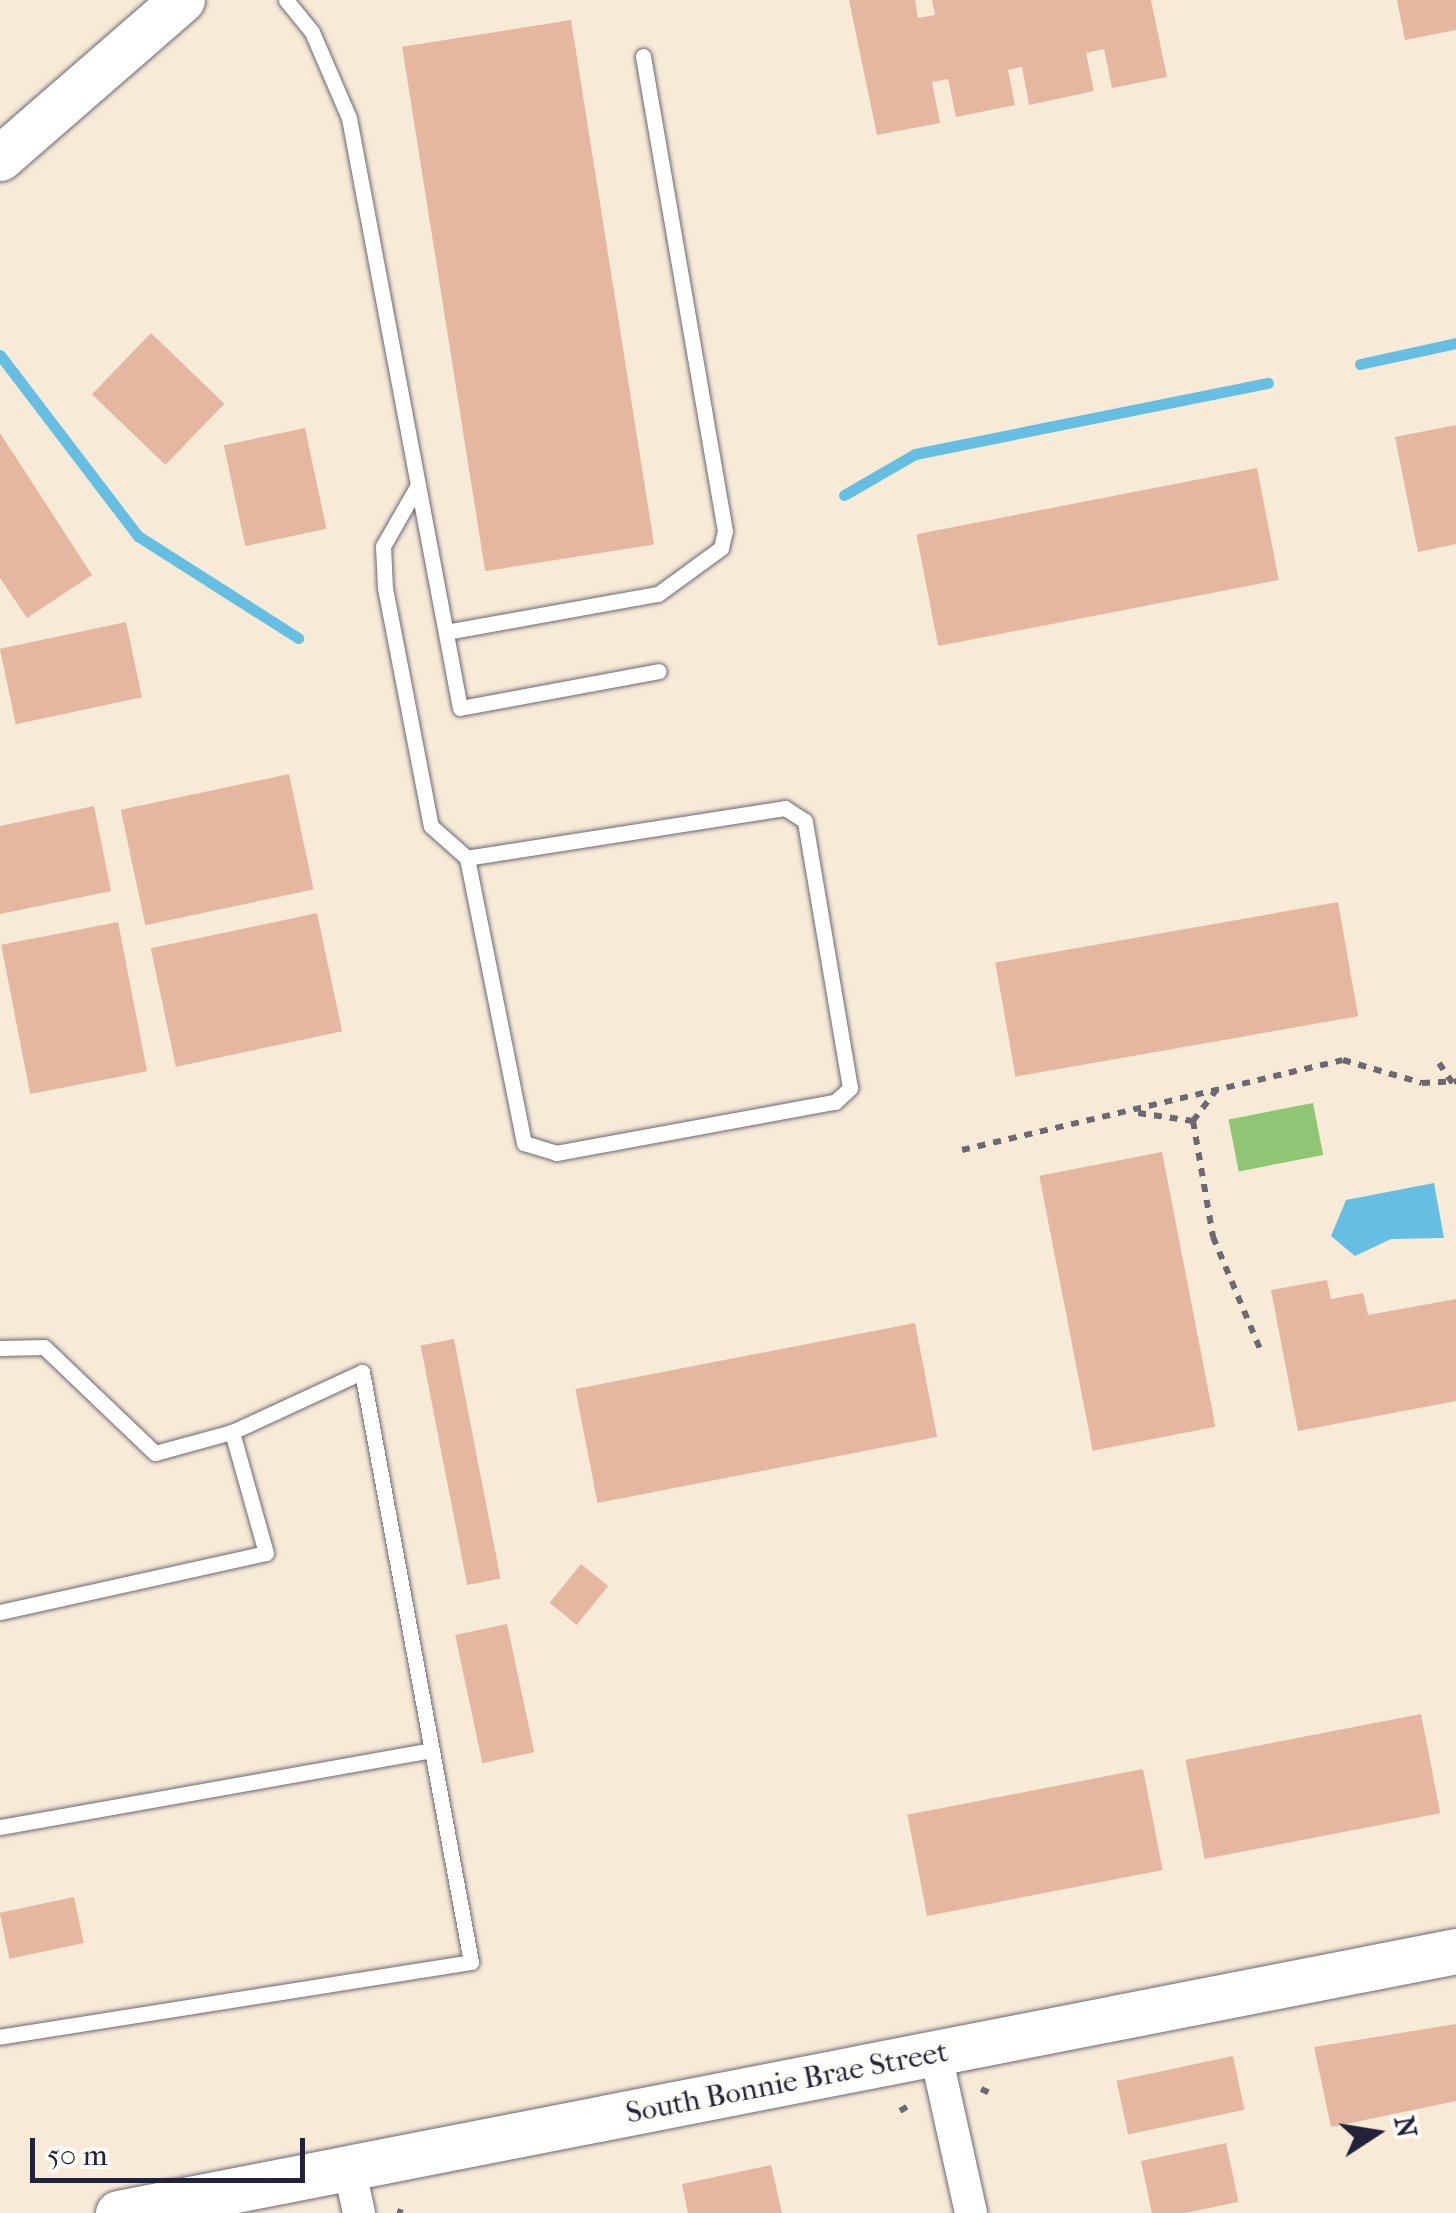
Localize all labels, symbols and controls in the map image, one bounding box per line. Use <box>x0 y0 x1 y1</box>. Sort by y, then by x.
street label: South Bonnie Brae Street <box>623 2034 951 2132</box>
north arrow <box>1326 2083 1426 2183</box>
text: N <box>1387 2113 1424 2140</box>
scale bar <box>35 2118 310 2180</box>
text: 50 m <box>47 2138 108 2173</box>

